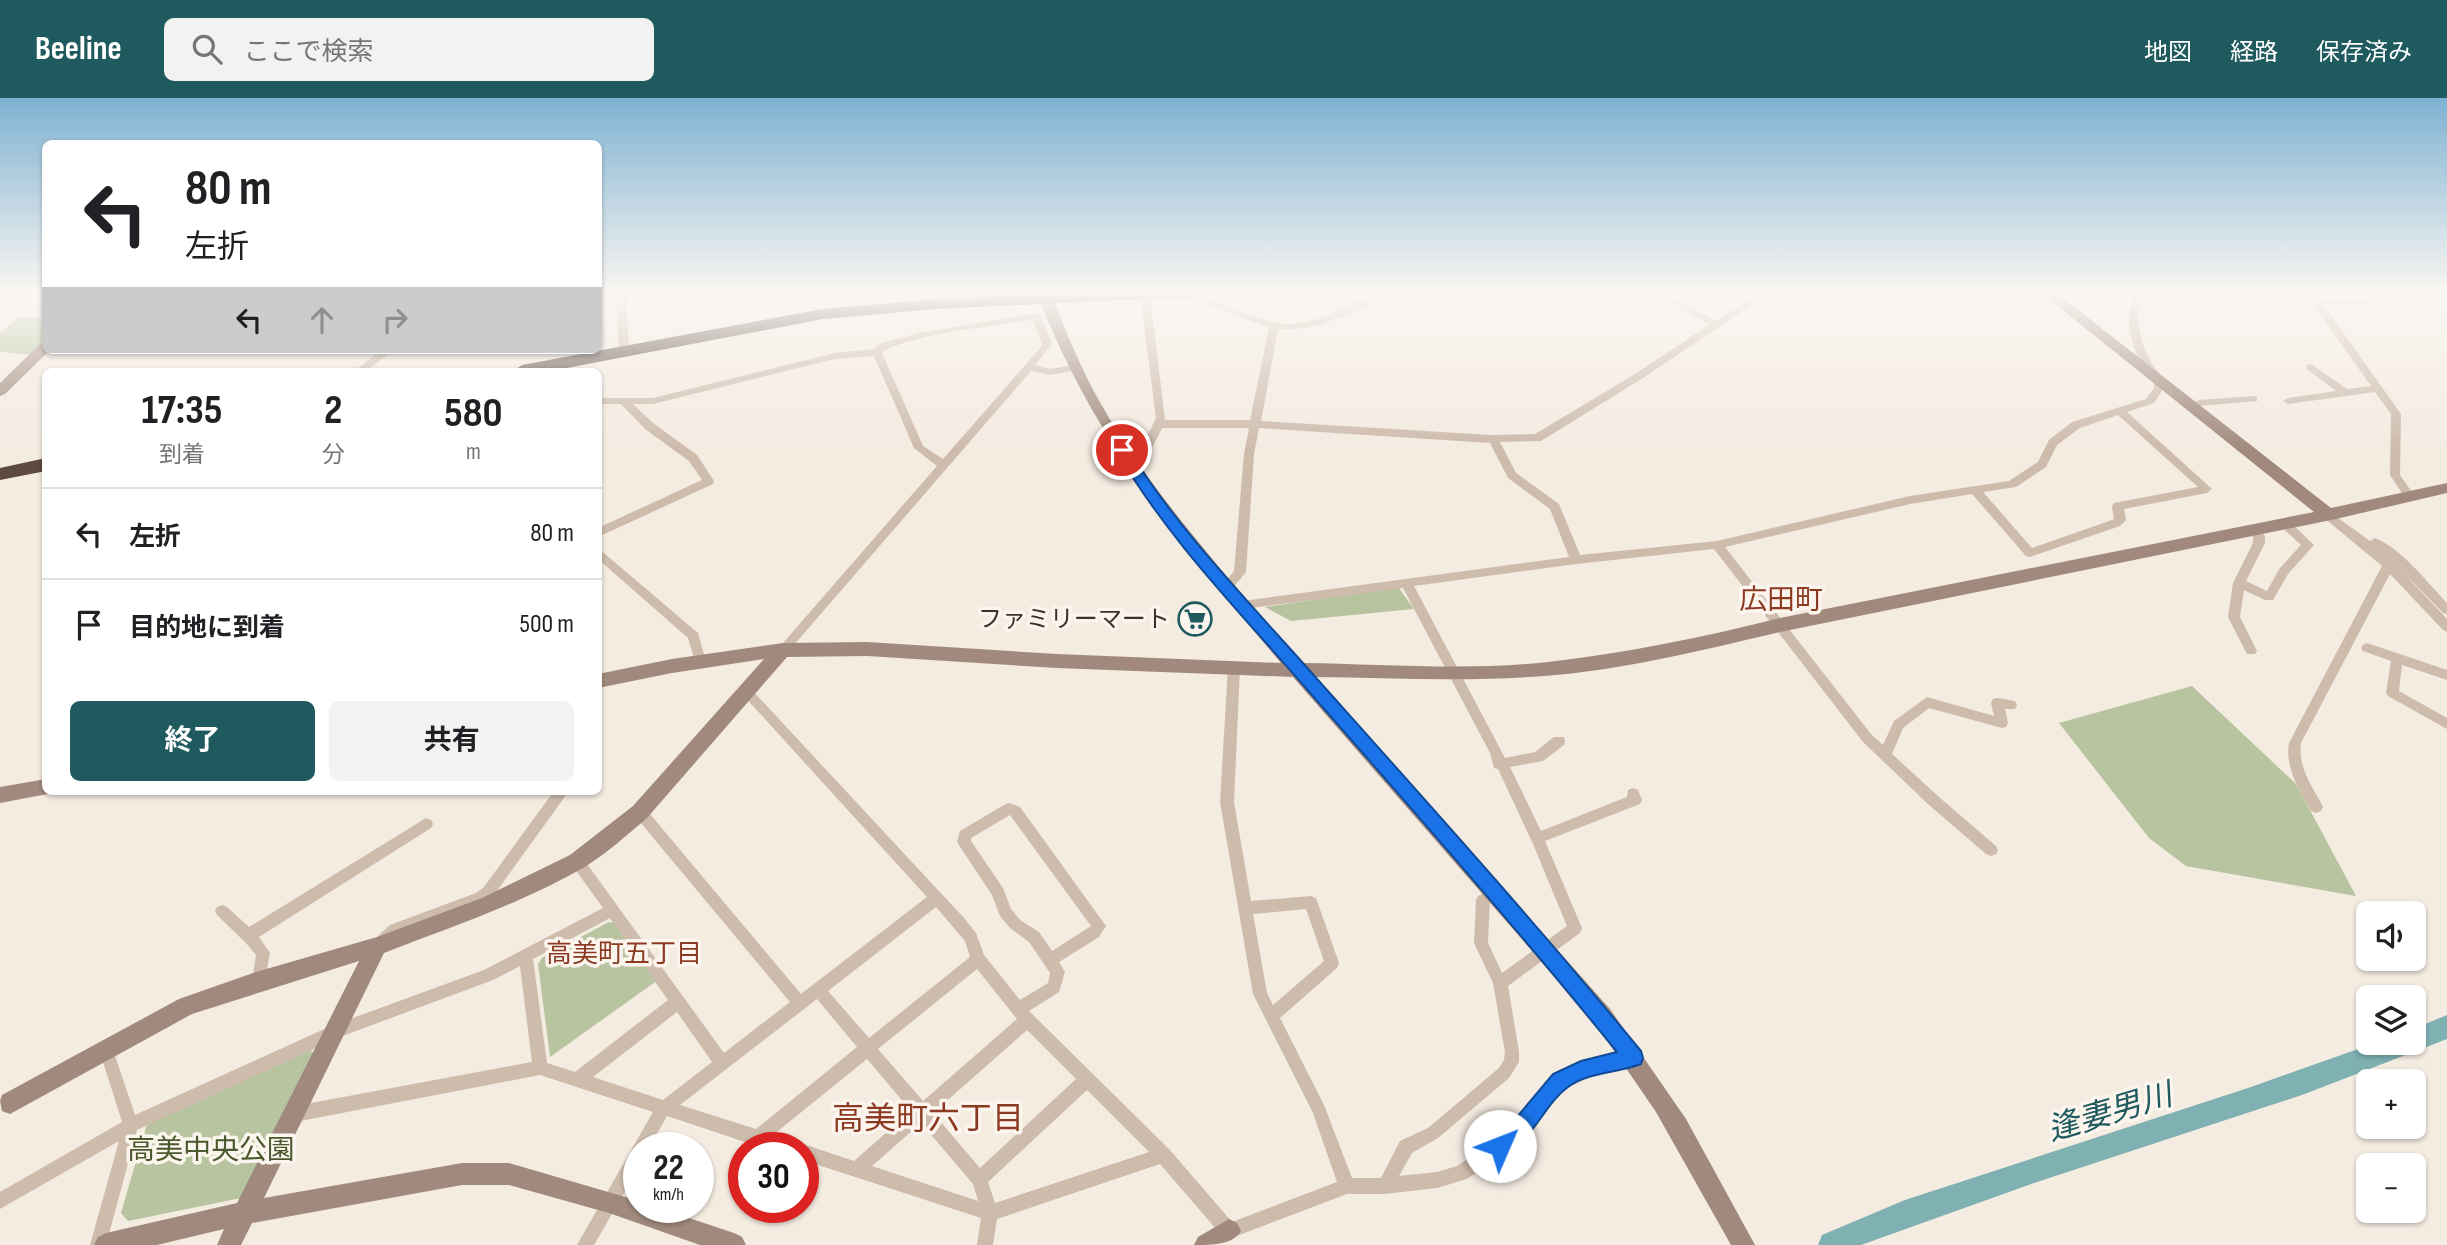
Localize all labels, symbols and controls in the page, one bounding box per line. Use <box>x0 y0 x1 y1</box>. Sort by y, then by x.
search box <box>164 18 654 81</box>
text: Beeline <box>35 29 122 69</box>
icon: search <box>188 30 226 68</box>
text: ここで検索 <box>244 37 374 68</box>
text: 地図 <box>2144 38 2192 67</box>
text: 経路 <box>2230 38 2278 67</box>
text: 保存済み <box>2316 38 2412 67</box>
text: 80 m <box>185 160 272 219</box>
icon: left <box>70 168 161 259</box>
text: 左折 <box>185 228 249 267</box>
icon: left <box>230 301 268 339</box>
icon: ahead <box>303 301 341 339</box>
icon: right <box>376 301 414 339</box>
text: 17:35 <box>141 385 222 436</box>
text: 2 <box>324 385 343 436</box>
text: 580 <box>444 388 503 439</box>
pin <box>1092 420 1152 480</box>
icon: arrive <box>1103 431 1141 469</box>
text: m <box>466 438 481 466</box>
text: 到着 <box>159 441 205 469</box>
text: 分 <box>322 441 345 469</box>
icon: left <box>70 515 108 553</box>
text: 80 m <box>530 518 574 549</box>
text: 左折 <box>129 522 181 553</box>
district label: 広田町 <box>1739 584 1823 617</box>
supermarket icon: ファミリーマート <box>1176 600 1214 638</box>
place label: ファミリーマート <box>978 605 1170 634</box>
icon: arrive <box>70 606 108 644</box>
text: 500 m <box>520 609 574 640</box>
text: 目的地に到着 <box>129 613 285 644</box>
button: 終了 <box>70 701 315 781</box>
button: 共有 <box>329 701 574 781</box>
map controls <box>2356 901 2426 1223</box>
button: sound <box>2356 901 2426 971</box>
district label: 高美町五丁目 <box>546 939 702 970</box>
button: layers <box>2356 985 2426 1055</box>
button: + <box>2356 1069 2426 1139</box>
water label: 逢妻男川 <box>2043 1075 2180 1150</box>
district label: 高美町六丁目 <box>832 1100 1024 1139</box>
position arrow <box>1463 1109 1537 1183</box>
speed limit sign: 30 <box>728 1132 819 1223</box>
park label: 高美中央公園 <box>127 1134 295 1167</box>
text: 22 <box>653 1147 684 1190</box>
button: − <box>2356 1153 2426 1223</box>
text: km/h <box>653 1184 684 1205</box>

